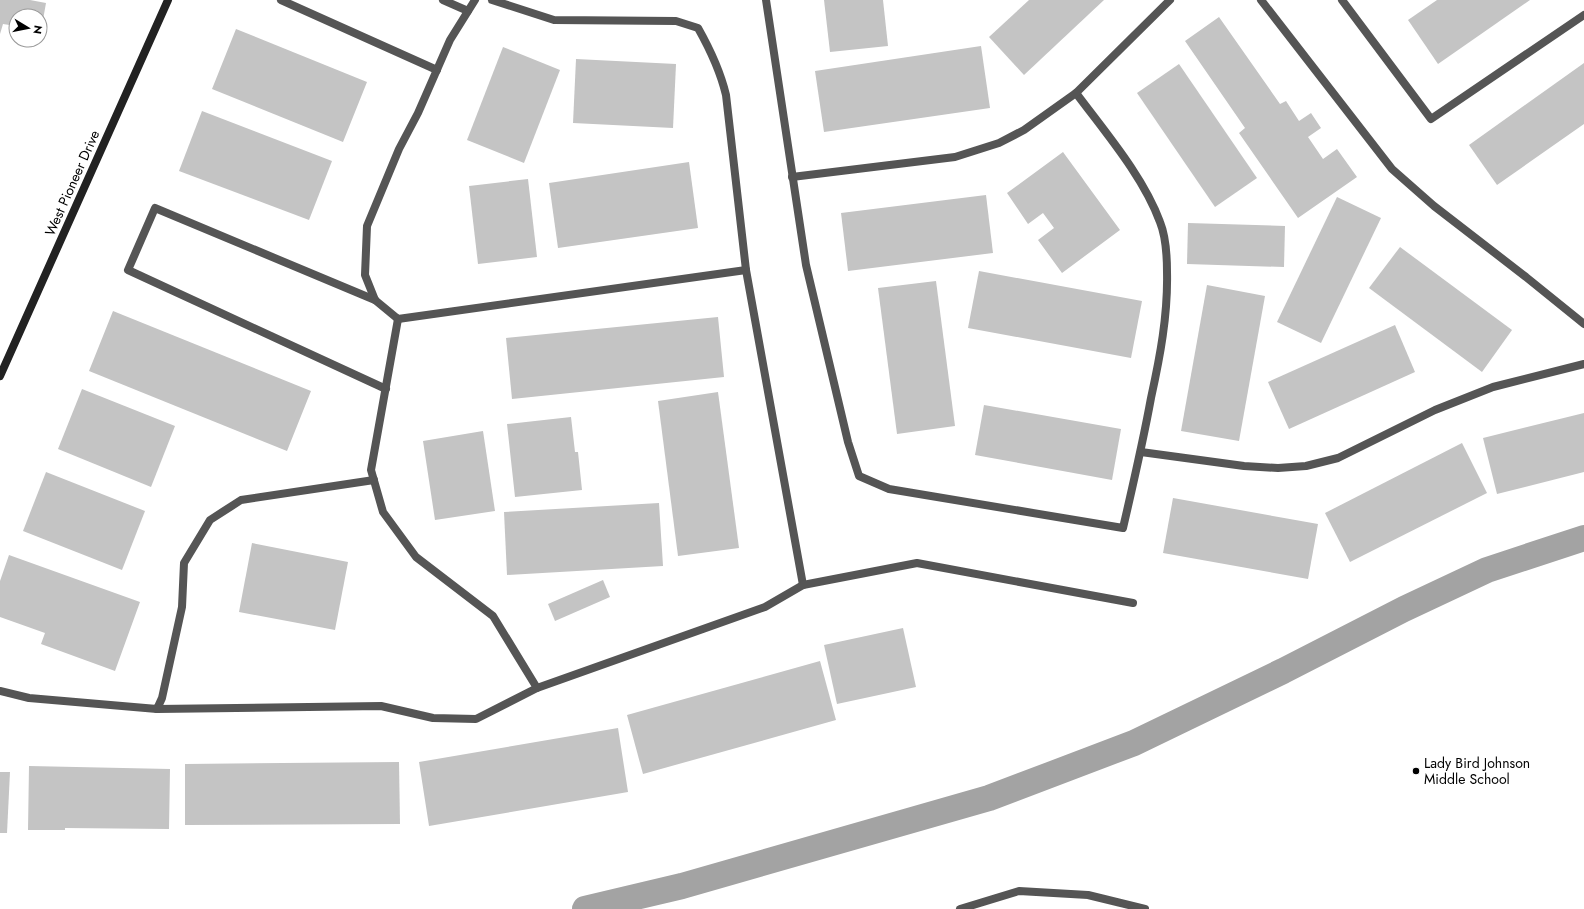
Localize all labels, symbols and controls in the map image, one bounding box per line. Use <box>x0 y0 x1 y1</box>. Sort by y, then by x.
north arrow <box>8 8 48 48</box>
text: N <box>29 24 46 35</box>
street label: West Pioneer Drive <box>40 127 104 239</box>
place label: Lady Bird Johnson Middle School <box>1424 753 1530 789</box>
marker: Lady Bird Johnson Middle School <box>1411 766 1421 776</box>

